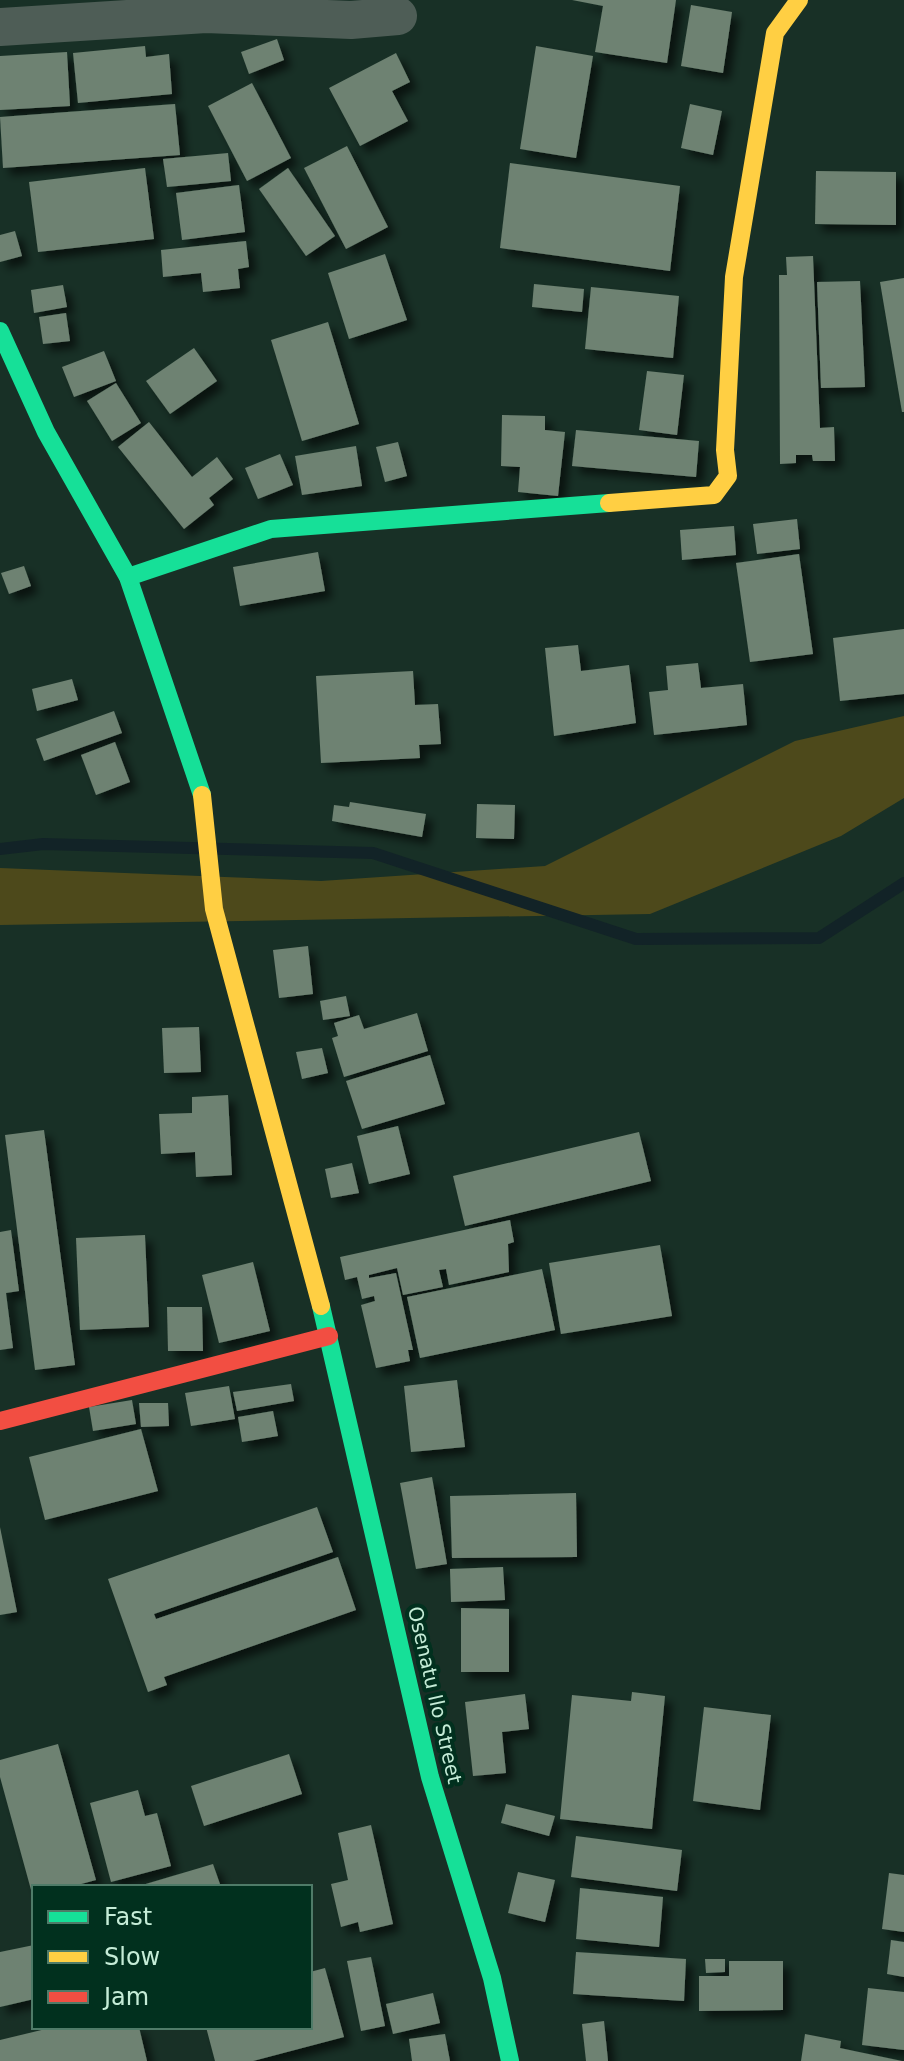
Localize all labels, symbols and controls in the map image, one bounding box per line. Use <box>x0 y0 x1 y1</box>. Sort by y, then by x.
street label: Osenatu Ilo Street <box>403 1604 467 1786</box>
legend <box>32 1885 312 2029</box>
text: Fast <box>104 1903 152 1931</box>
text: Slow <box>104 1943 160 1971</box>
text: Jam <box>102 1983 149 2011</box>

